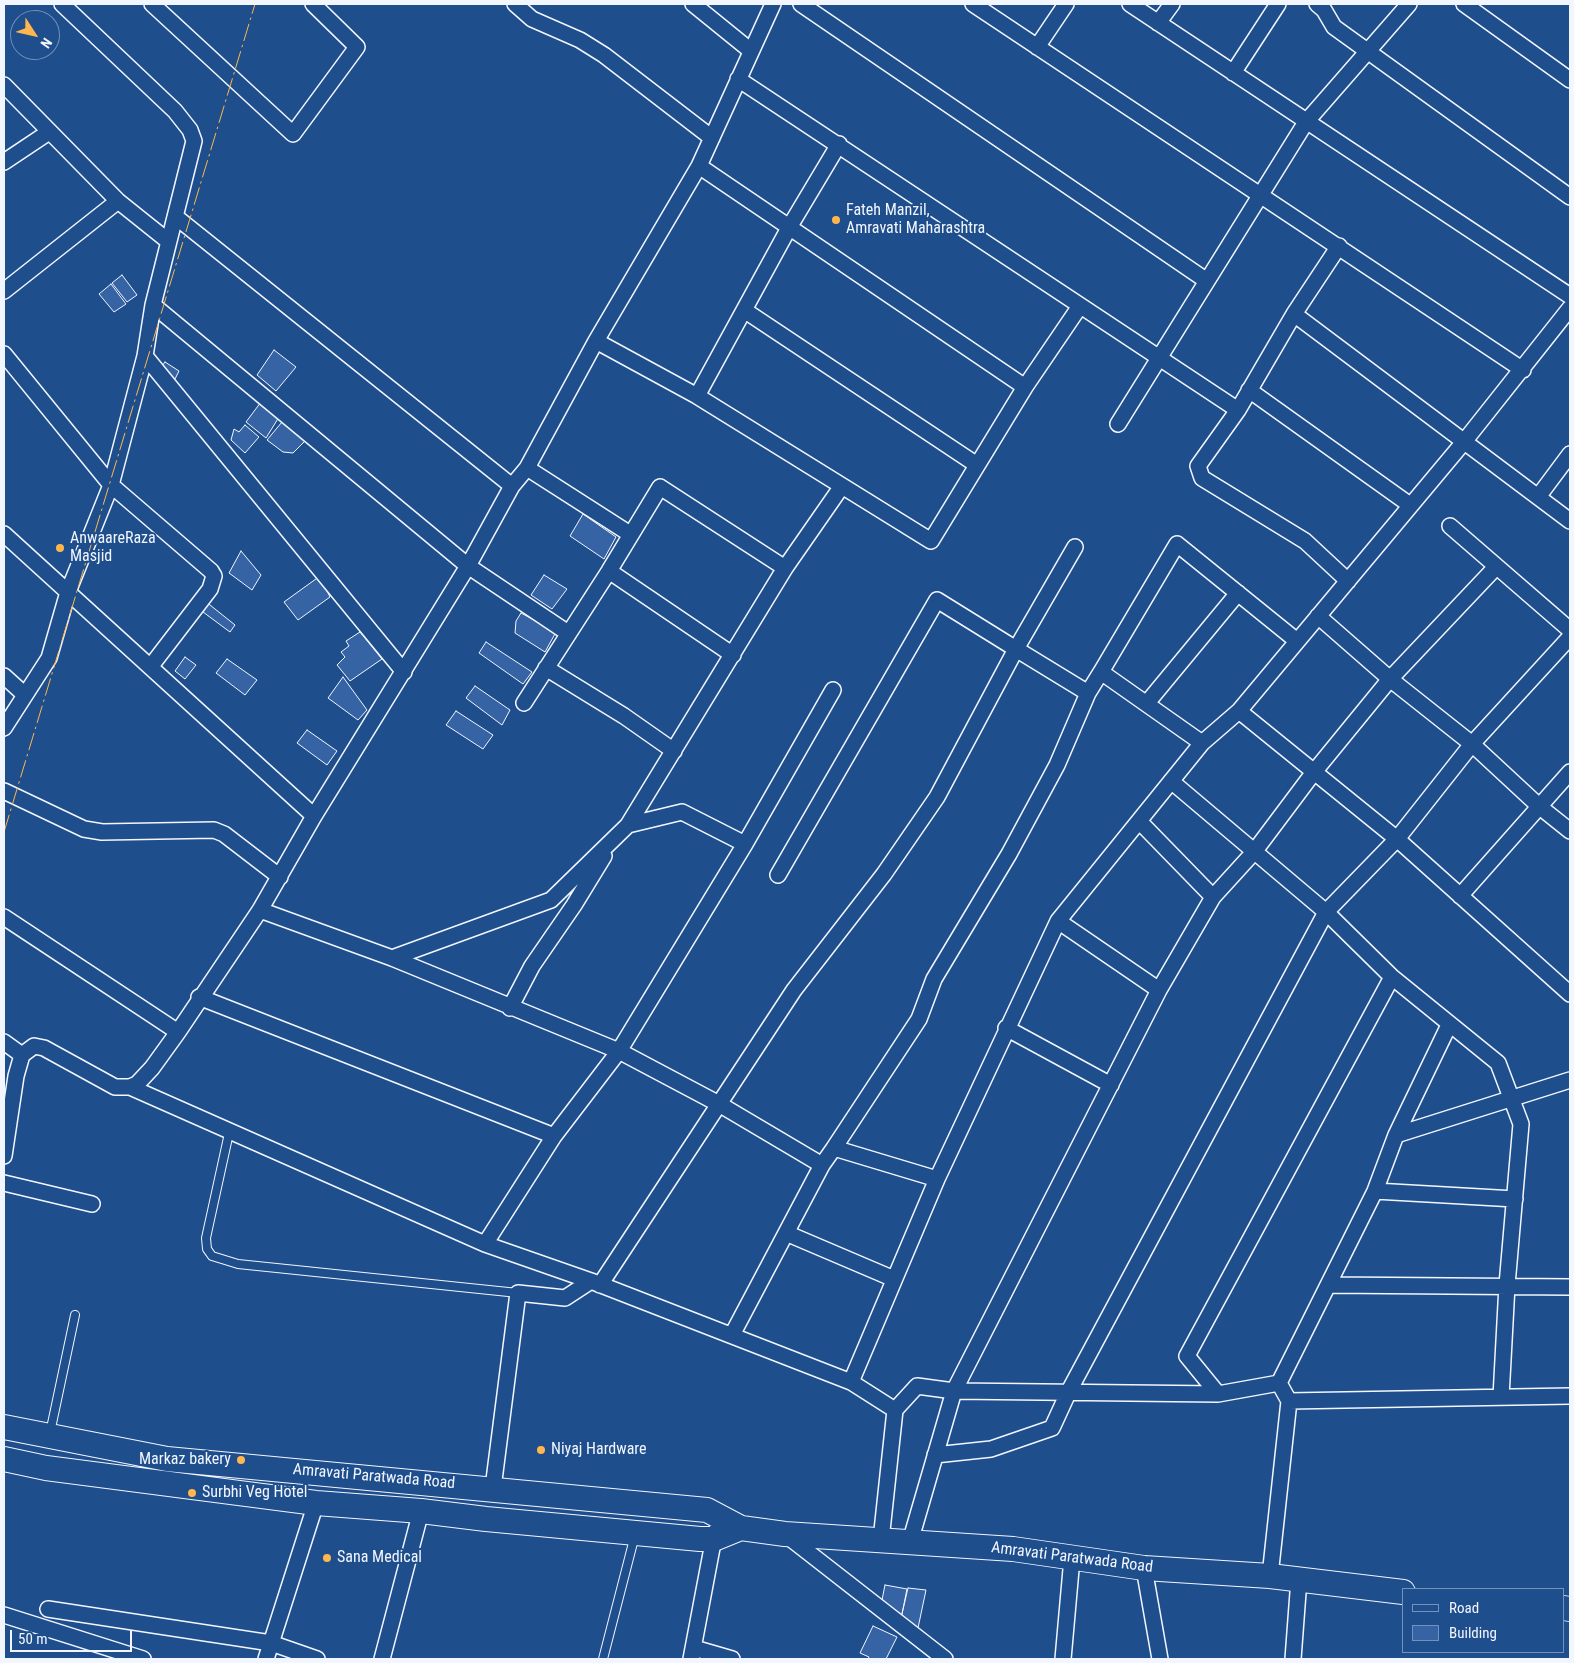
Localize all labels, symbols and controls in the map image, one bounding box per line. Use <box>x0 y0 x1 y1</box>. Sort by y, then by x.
north arrow <box>10 10 60 60</box>
text: N <box>37 35 55 51</box>
place label: Fateh Manzil, Amravati Maharashtra <box>846 201 985 239</box>
marker: Fateh Manzil, Amravati Maharashtra <box>830 214 842 226</box>
place label: AnwaareRaza Masjid <box>70 529 156 567</box>
marker: AnwaareRaza Masjid <box>54 542 66 554</box>
place label: Niyaj Hardware <box>551 1440 647 1460</box>
marker: Niyaj Hardware <box>535 1444 547 1456</box>
place label: Markaz bakery <box>139 1450 231 1470</box>
marker: Markaz bakery <box>235 1454 247 1466</box>
street label: Amravati Paratwada Road <box>292 1460 456 1494</box>
place label: Surbhi Veg Hotel <box>202 1483 307 1503</box>
marker: Surbhi Veg Hotel <box>186 1487 198 1499</box>
street label: Amravati Paratwada Road <box>990 1539 1154 1577</box>
place label: Sana Medical <box>337 1548 422 1568</box>
marker: Sana Medical <box>321 1552 333 1564</box>
legend <box>1402 1588 1564 1653</box>
text: Road <box>1449 1599 1479 1617</box>
scale bar <box>12 1620 135 1652</box>
text: Building <box>1449 1624 1497 1642</box>
text: 50 m <box>18 1630 48 1648</box>

